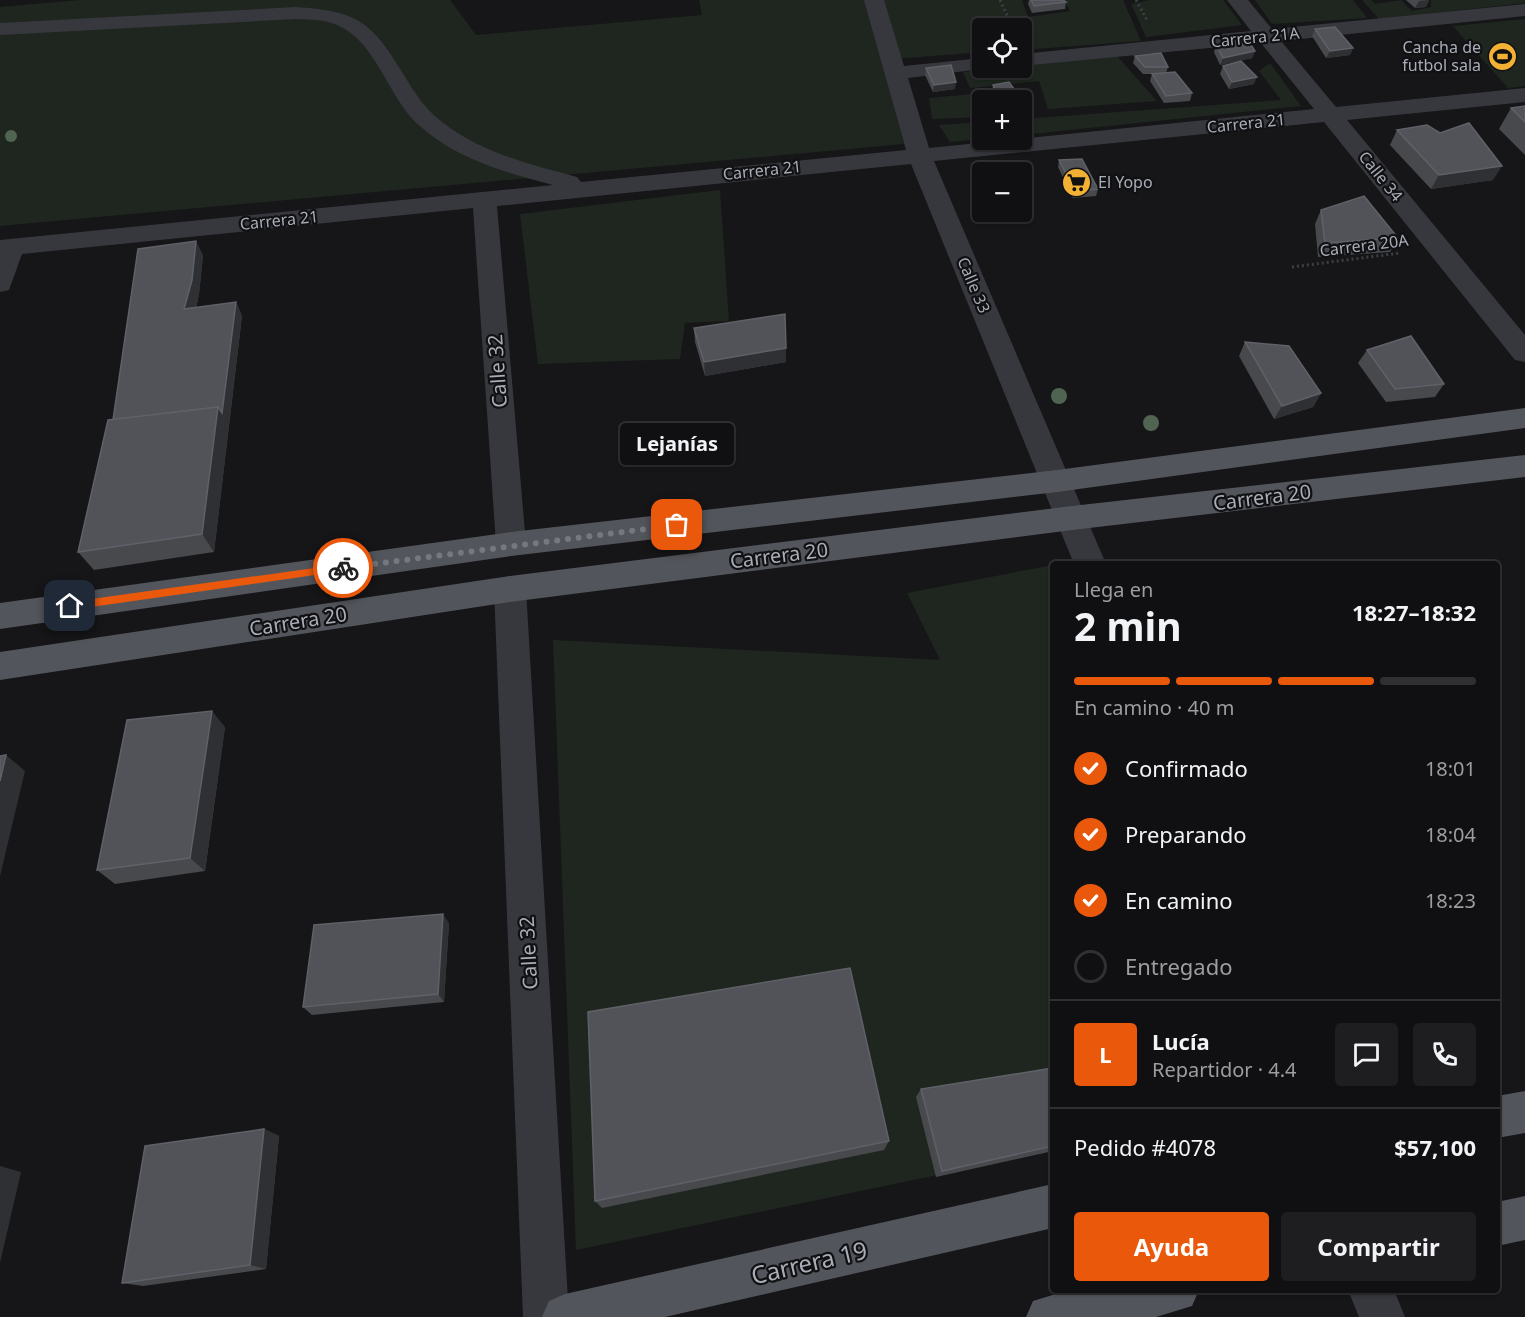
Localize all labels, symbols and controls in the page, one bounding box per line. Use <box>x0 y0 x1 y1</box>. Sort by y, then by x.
map controls <box>972 18 1032 222</box>
button: locate <box>972 18 1032 78</box>
street label: Carrera 21A <box>1210 21 1301 53</box>
place label: Cancha de futbol sala <box>1402 36 1481 76</box>
sports icon: Cancha de futbol sala <box>1486 40 1518 72</box>
button: + <box>972 90 1032 150</box>
street label: Carrera 21 <box>1206 108 1286 138</box>
street label: Calle 34 <box>1354 146 1408 206</box>
street label: Carrera 21 <box>722 155 802 185</box>
button: − <box>972 162 1032 222</box>
supermarket icon: El Yopo <box>1061 166 1093 198</box>
place label: El Yopo <box>1098 171 1153 193</box>
street label: Carrera 21 <box>239 205 319 235</box>
street label: Carrera 20A <box>1319 229 1410 261</box>
street label: Calle 33 <box>952 254 996 316</box>
street label: Calle 32 <box>481 333 513 409</box>
callout: Lejanías <box>620 423 734 465</box>
text: Lejanías <box>636 430 718 457</box>
street label: Carrera 20 <box>1212 478 1312 516</box>
pin <box>651 499 702 550</box>
icon: bag <box>660 508 693 541</box>
street label: Carrera 20 <box>729 536 829 574</box>
courier <box>313 538 373 598</box>
icon: bike <box>327 552 360 585</box>
text: Llega en <box>1074 576 1153 603</box>
pin <box>44 580 95 631</box>
icon: home <box>53 589 86 622</box>
text: 18:27–18:32 <box>1352 597 1476 627</box>
text: 2 min <box>1074 599 1181 652</box>
street label: Carrera 20 <box>247 600 349 642</box>
text: En camino · 40 m <box>1074 694 1234 721</box>
icon: check <box>1074 752 1107 785</box>
text: Confirmado <box>1125 753 1248 783</box>
text: 18:01 <box>1425 755 1476 782</box>
icon: check <box>1074 818 1107 851</box>
text: Preparando <box>1125 819 1247 849</box>
text: 18:04 <box>1425 821 1476 848</box>
icon: check <box>1074 884 1107 917</box>
text: En camino <box>1125 885 1233 915</box>
text: 18:23 <box>1425 887 1476 914</box>
street label: Calle 32 <box>513 916 543 990</box>
text: Entregado <box>1125 951 1233 981</box>
button: chat <box>1335 1023 1398 1086</box>
button: phone <box>1413 1023 1476 1086</box>
text: Lucía <box>1152 1026 1210 1056</box>
text: L <box>1099 1039 1112 1069</box>
text: Repartidor · 4.4 <box>1152 1056 1297 1083</box>
text: Pedido #4078 <box>1074 1132 1216 1162</box>
text: $57,100 <box>1394 1132 1476 1162</box>
button: Ayuda <box>1074 1212 1269 1281</box>
button: Compartir <box>1281 1212 1476 1281</box>
street label: Carrera 19 <box>748 1233 870 1291</box>

